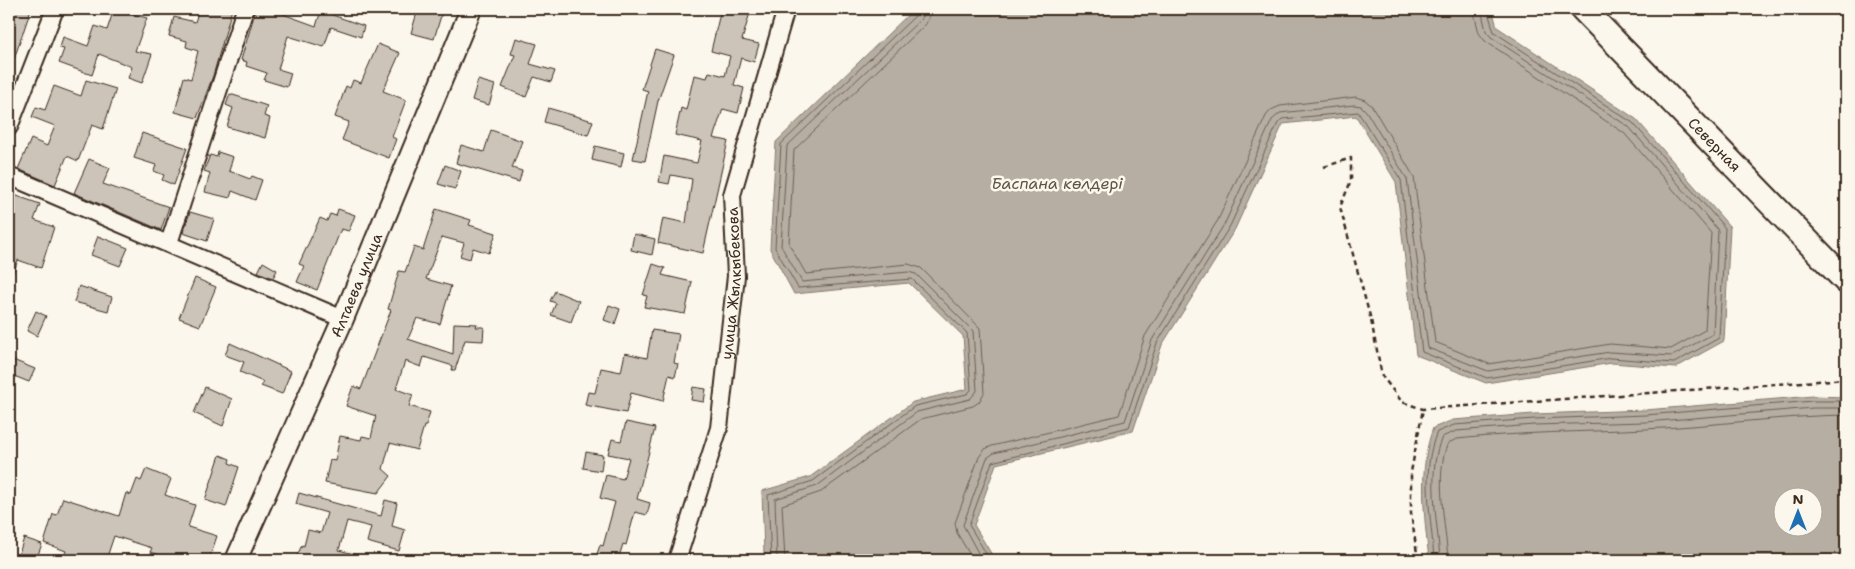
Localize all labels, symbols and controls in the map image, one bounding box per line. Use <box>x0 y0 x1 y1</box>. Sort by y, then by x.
street label: Северная <box>1683 113 1745 176</box>
water label: Баспана көлдері <box>991 173 1123 194</box>
street label: улица Жылкыбекова <box>717 206 746 361</box>
street label: Алтаева улица <box>326 230 388 341</box>
north arrow <box>1772 486 1822 536</box>
text: N <box>1792 490 1804 508</box>

